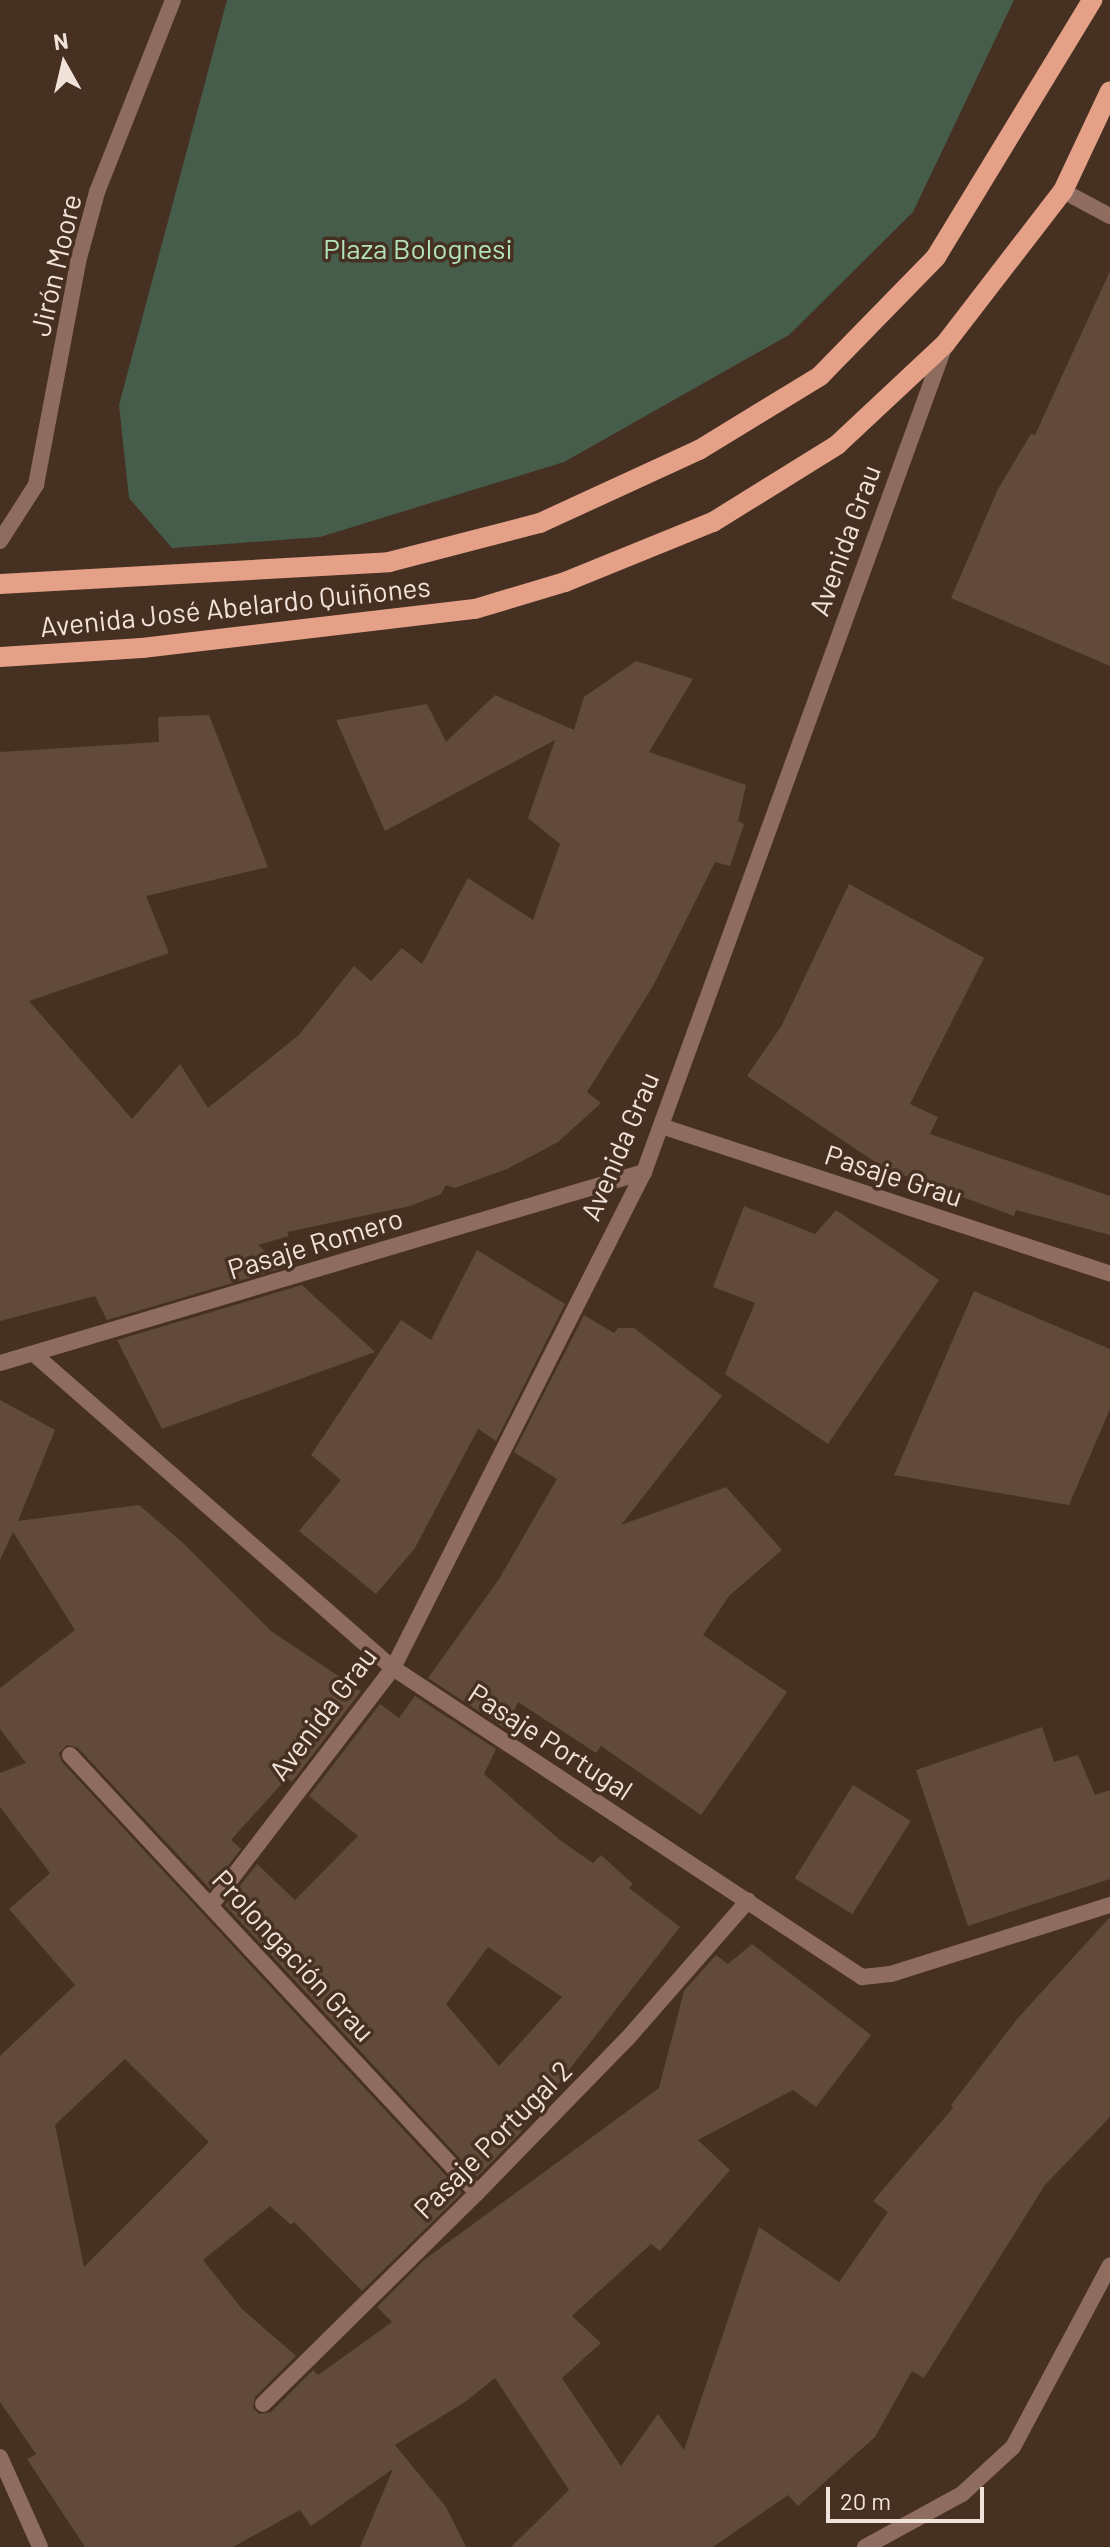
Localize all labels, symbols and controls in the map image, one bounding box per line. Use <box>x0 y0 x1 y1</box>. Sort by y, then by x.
north arrow <box>24 24 104 104</box>
text: N <box>52 26 70 54</box>
street label: Jirón Moore <box>22 191 88 339</box>
park label: Plaza Bolognesi <box>323 231 513 265</box>
street label: Avenida Grau <box>801 460 887 620</box>
street label: Avenida José Abelardo Quiñones <box>38 569 432 643</box>
street label: Avenida Grau <box>573 1067 665 1225</box>
street label: Pasaje Grau <box>821 1137 967 1213</box>
street label: Pasaje Romero <box>223 1200 407 1286</box>
street label: Avenida Grau <box>261 1640 383 1786</box>
street label: Pasaje Portugal <box>463 1675 639 1807</box>
street label: Prolongación Grau <box>206 1862 382 2048</box>
street label: Pasaje Portugal 2 <box>406 2053 578 2225</box>
scale bar <box>830 2471 988 2521</box>
text: 20 m <box>840 2486 891 2515</box>

